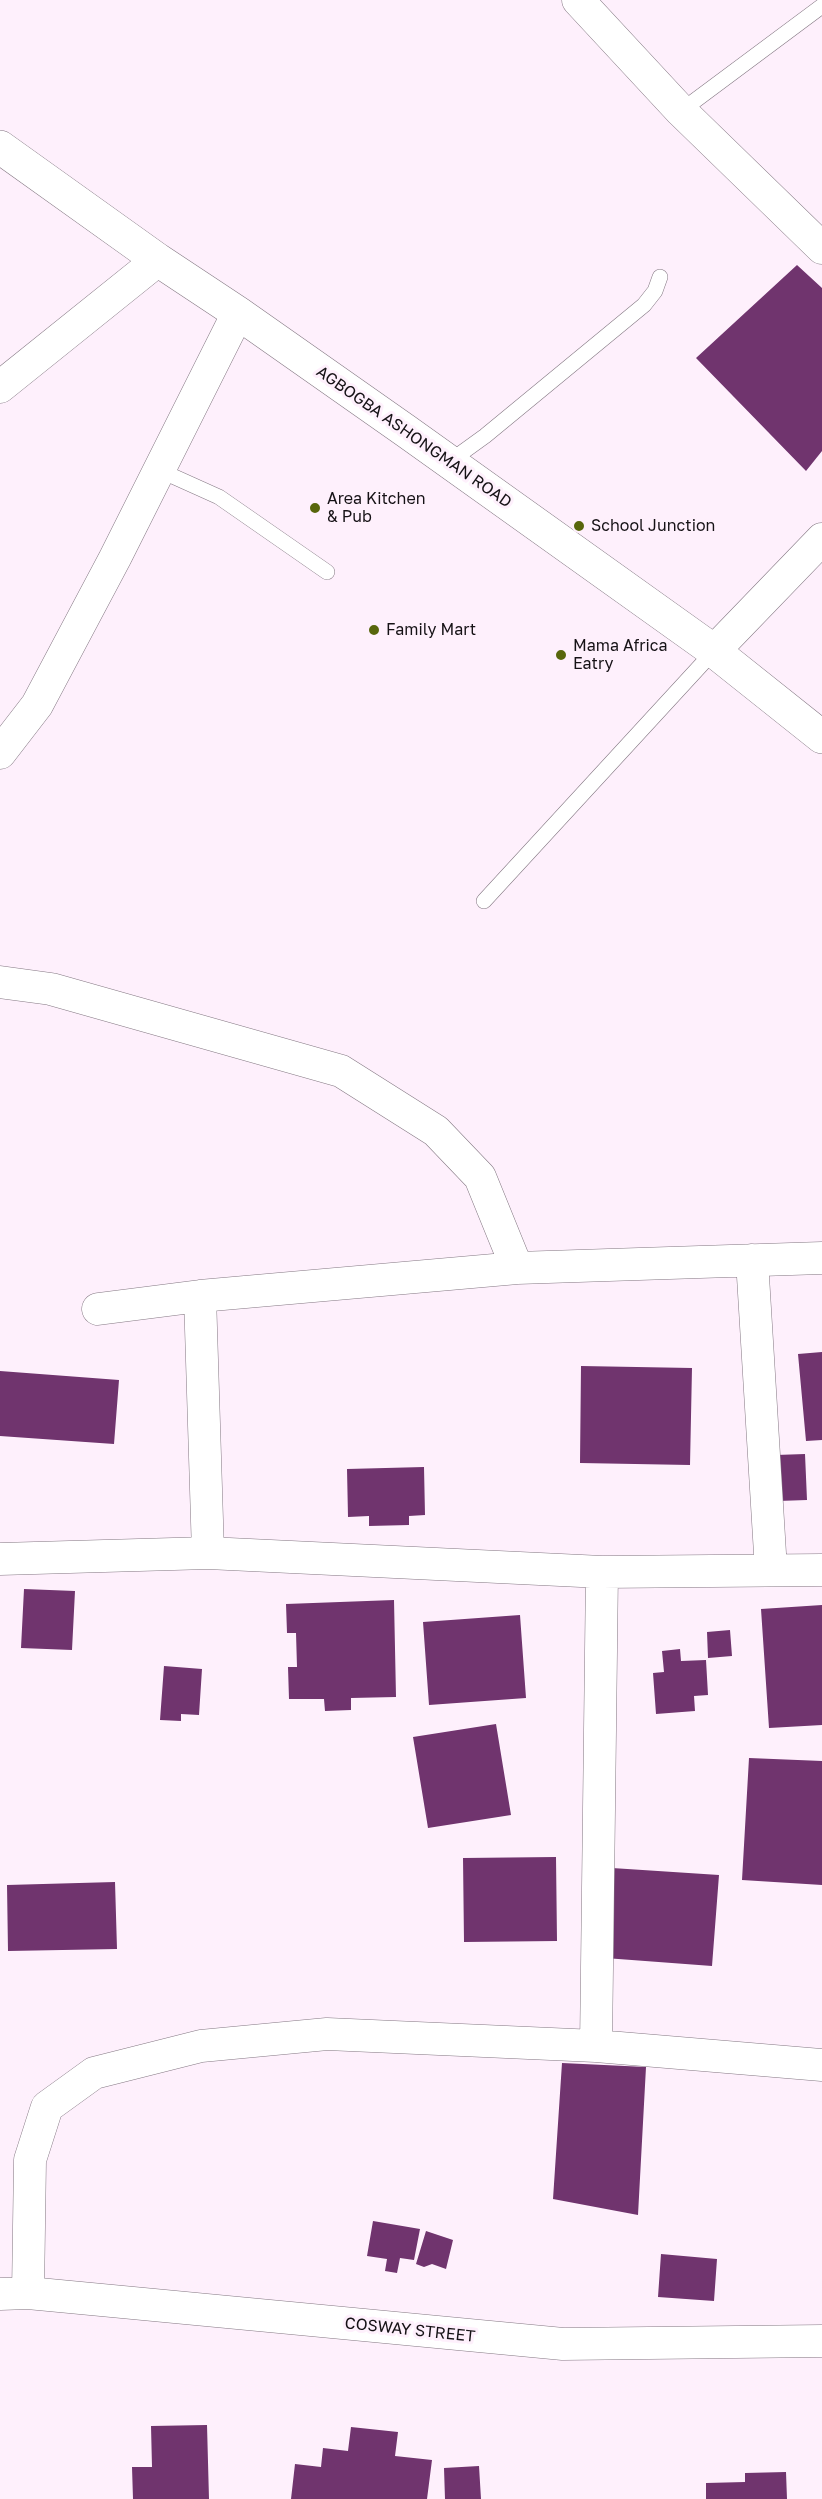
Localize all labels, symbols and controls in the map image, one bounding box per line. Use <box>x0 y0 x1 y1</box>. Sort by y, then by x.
street label: AGBOGBA ASHONGMAN ROAD <box>313 362 515 512</box>
place label: Area Kitchen & Pub <box>327 489 426 527</box>
marker: Area Kitchen & Pub <box>308 501 322 515</box>
place label: School Junction <box>591 516 715 536</box>
marker: School Junction <box>572 519 586 533</box>
place label: Family Mart <box>386 620 476 640</box>
marker: Family Mart <box>367 623 381 637</box>
place label: Mama Africa Eatry <box>573 636 668 674</box>
marker: Mama Africa Eatry <box>554 648 568 662</box>
street label: COSWAY STREET <box>344 2314 476 2346</box>

